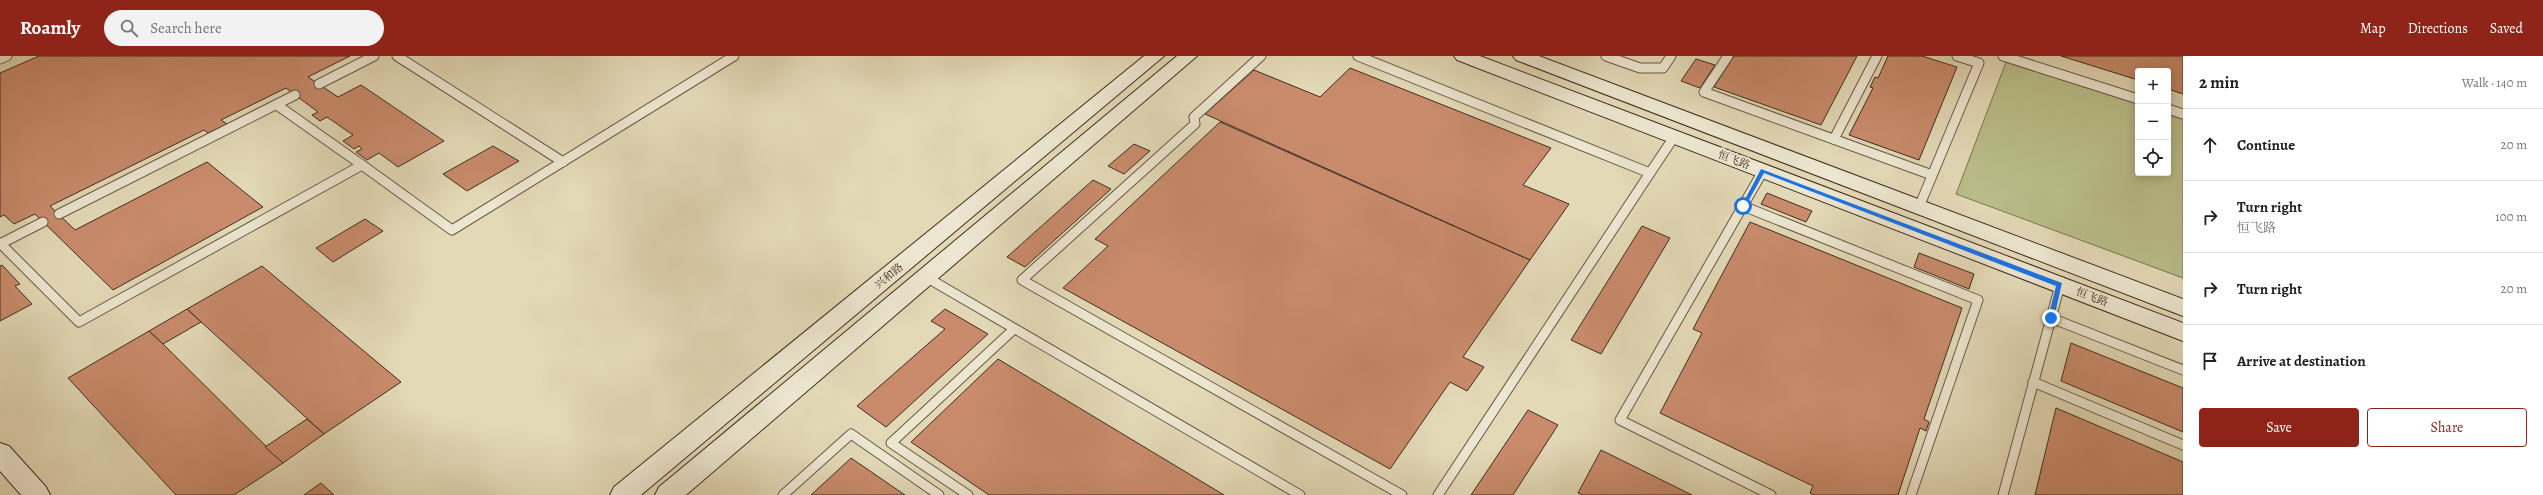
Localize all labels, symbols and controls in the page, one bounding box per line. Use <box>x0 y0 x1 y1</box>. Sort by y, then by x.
search box <box>104 10 384 46</box>
text: Roamly <box>20 15 80 41</box>
icon: search <box>118 17 140 39</box>
text: Search here <box>150 18 222 38</box>
text: Map <box>2360 19 2386 38</box>
text: Directions <box>2408 19 2468 38</box>
text: Saved <box>2490 19 2523 38</box>
map controls <box>2135 68 2171 176</box>
button: + <box>2135 68 2171 104</box>
text: 2 min <box>2199 71 2239 94</box>
text: Walk · 140 m <box>2462 74 2527 91</box>
button: − <box>2135 104 2171 140</box>
icon: ahead <box>2199 134 2221 156</box>
text: Continue <box>2237 135 2295 155</box>
text: 20 m <box>2501 136 2527 153</box>
button: locate <box>2135 140 2171 176</box>
street label: 恒飞路 <box>1716 147 1752 173</box>
route start <box>1734 197 1752 215</box>
text: Turn right <box>2237 197 2302 217</box>
icon: right <box>2199 206 2221 228</box>
text: 100 m <box>2495 208 2527 225</box>
text: 恒飞路 <box>2237 219 2276 236</box>
street label: 兴和路 <box>872 260 906 292</box>
icon: right <box>2199 278 2221 300</box>
text: Turn right <box>2237 279 2302 299</box>
text: 20 m <box>2501 280 2527 297</box>
street label: 恒飞路 <box>2074 284 2110 310</box>
route end <box>2042 309 2060 327</box>
icon: arrive <box>2199 350 2221 372</box>
text: Arrive at destination <box>2237 351 2366 371</box>
button: Save <box>2199 408 2359 447</box>
button: Share <box>2367 408 2527 447</box>

